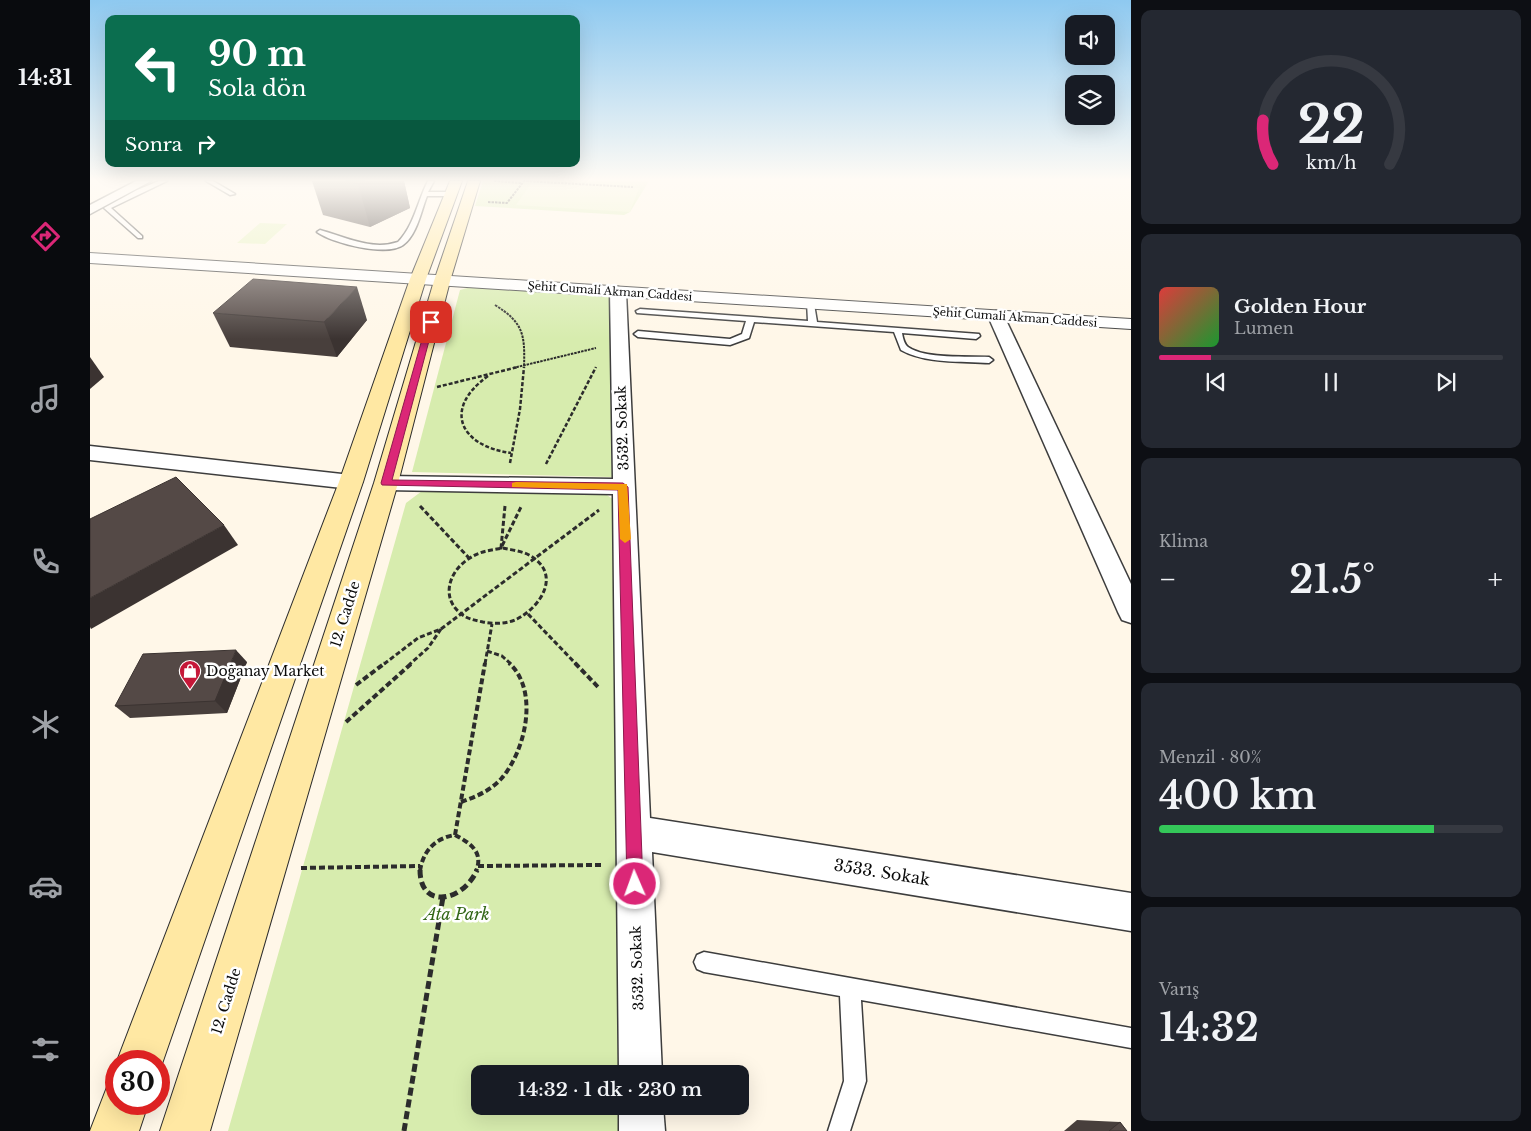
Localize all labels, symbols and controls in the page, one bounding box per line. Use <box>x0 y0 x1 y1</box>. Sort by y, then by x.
map controls <box>1065 15 1115 125</box>
button: sound <box>1065 15 1115 65</box>
text: 90 m <box>208 32 306 75</box>
icon: left <box>125 35 190 100</box>
text: 14:31 <box>18 64 72 91</box>
text: Sola dön <box>208 75 306 102</box>
button: layers <box>1065 75 1115 125</box>
text: 22 <box>1297 93 1365 157</box>
icon: right <box>192 130 220 158</box>
text: Sonra <box>125 133 182 156</box>
text: km/h <box>1306 152 1356 174</box>
icon: directions <box>28 219 63 254</box>
street label: Şehit Cumali Akman Caddesi <box>527 278 693 304</box>
text: Golden Hour <box>1234 295 1366 318</box>
pin <box>410 301 452 343</box>
street label: Şehit Cumali Akman Caddesi <box>932 304 1098 330</box>
icon: arrive <box>417 308 445 336</box>
text: Lumen <box>1234 318 1294 338</box>
icon: previous <box>1202 368 1230 396</box>
icon: pause <box>1317 368 1345 396</box>
icon: next <box>1432 368 1460 396</box>
icon: music <box>28 381 63 416</box>
street label: 3532. Sokak <box>612 385 632 471</box>
text: Klima <box>1159 531 1208 551</box>
icon: phone <box>28 544 63 579</box>
text: 21.5° <box>1289 556 1375 603</box>
text: − <box>1159 562 1177 597</box>
text: + <box>1488 562 1503 597</box>
street label: 12. Cadde <box>326 579 364 649</box>
shop icon: Doğanay Market <box>178 659 202 690</box>
place label: Doğanay Market <box>206 662 325 680</box>
icon: climate <box>28 707 63 742</box>
text: Menzil · 80% <box>1159 747 1261 767</box>
text: 400 km <box>1159 772 1316 819</box>
street label: 3533. Sokak <box>833 855 932 889</box>
position arrow <box>608 857 660 909</box>
icon: car <box>28 869 63 904</box>
park label: Ata Park <box>422 904 490 924</box>
street label: 3532. Sokak <box>627 925 647 1011</box>
street label: 12. Cadde <box>207 966 245 1036</box>
text: Varış <box>1159 979 1199 999</box>
text: 14:32 <box>1159 1004 1259 1051</box>
icon: filters <box>28 1032 63 1067</box>
speed limit sign: 30 <box>105 1050 170 1115</box>
text: 14:32 · 1 dk · 230 m <box>518 1078 702 1101</box>

